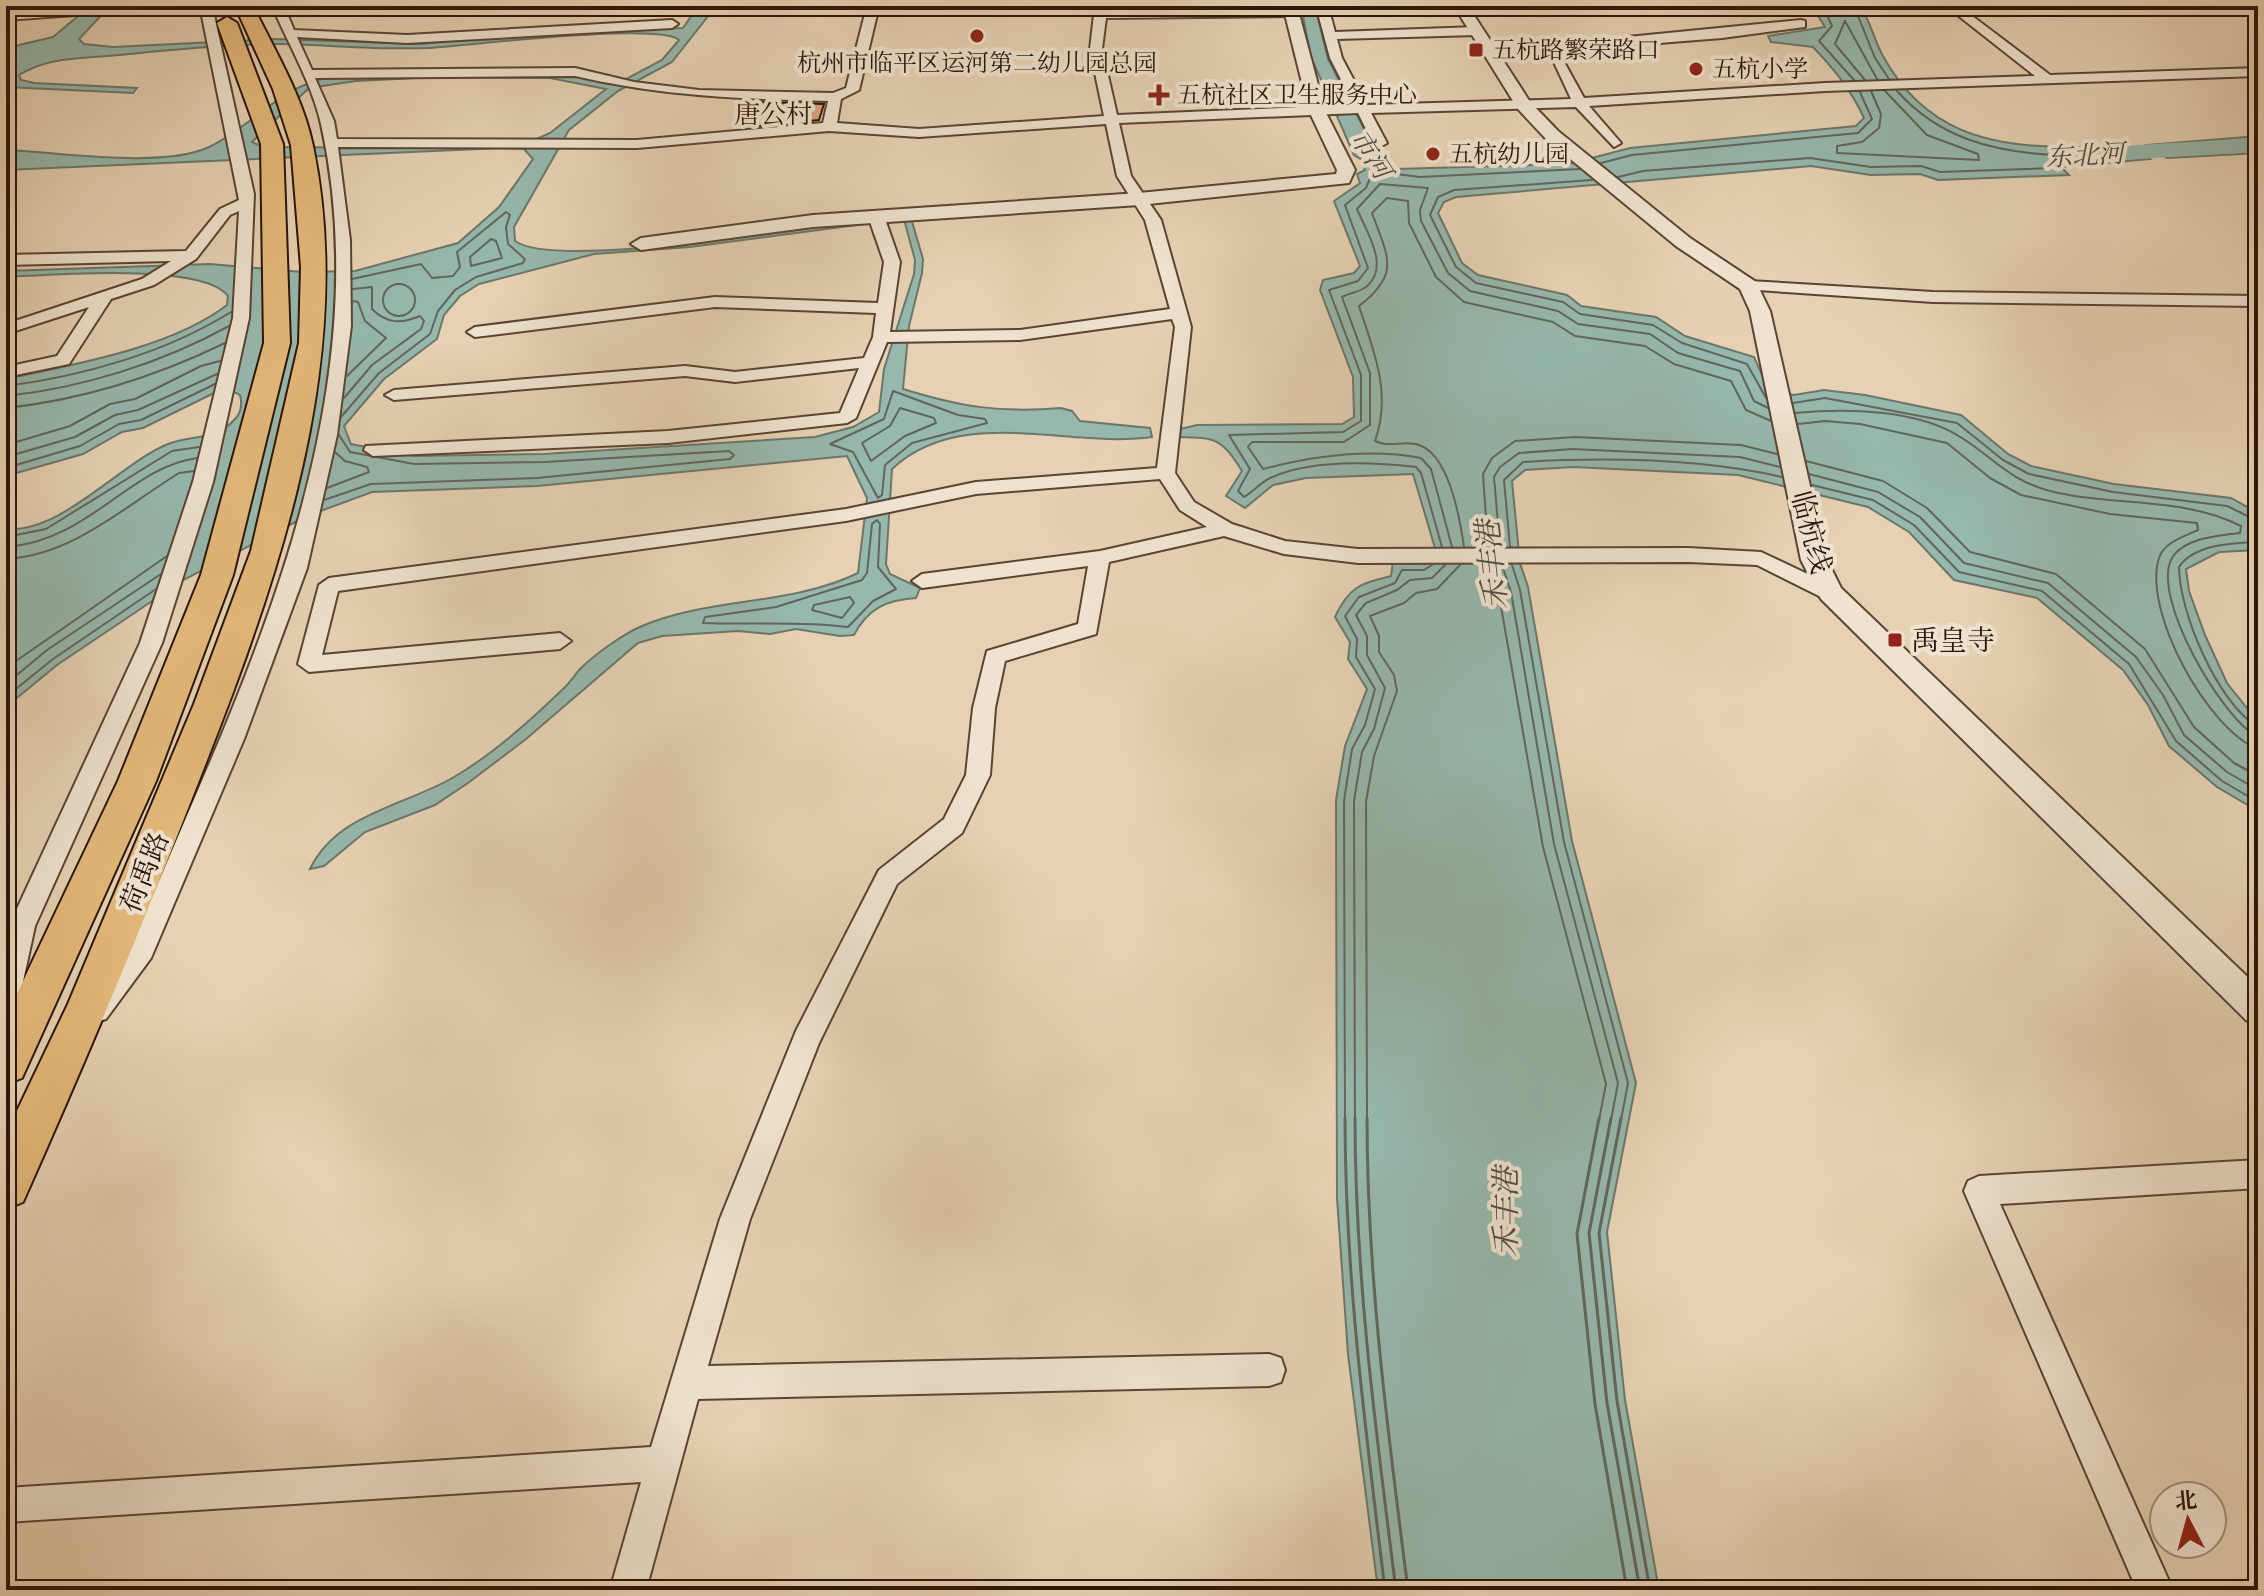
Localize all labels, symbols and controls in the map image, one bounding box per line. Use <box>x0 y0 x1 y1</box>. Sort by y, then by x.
marker: 杭州市临平区运河第二幼儿园总园 <box>968 27 986 45</box>
place label: 五杭路繁荣路口 <box>1492 37 1660 64</box>
marker: 五杭路繁荣路口 <box>1467 41 1485 59</box>
place label: 杭州市临平区运河第二幼儿园总园 <box>797 50 1157 77</box>
place label: 五杭小学 <box>1712 56 1808 83</box>
marker: 五杭小学 <box>1687 60 1705 78</box>
place label: 五杭社区卫生服务中心 <box>1177 82 1417 109</box>
marker: 五杭社区卫生服务中心 <box>1148 84 1170 106</box>
district label: 唐公村 <box>734 101 812 129</box>
water label: 市河 <box>1344 125 1398 187</box>
water label: 东北河 <box>2045 140 2129 172</box>
place label: 五杭幼儿园 <box>1449 141 1569 168</box>
marker: 五杭幼儿园 <box>1424 145 1442 163</box>
street label: 临杭线 <box>1785 488 1836 577</box>
water label: 禾丰港 <box>1471 514 1514 611</box>
place label: 禹皇寺 <box>1911 626 1995 657</box>
marker: 禹皇寺 <box>1886 631 1904 649</box>
street label: 荷禹路 <box>115 828 175 917</box>
water label: 禾丰港 <box>1490 1163 1523 1257</box>
north arrow <box>2148 1480 2228 1560</box>
text: 北 <box>2174 1489 2198 1514</box>

